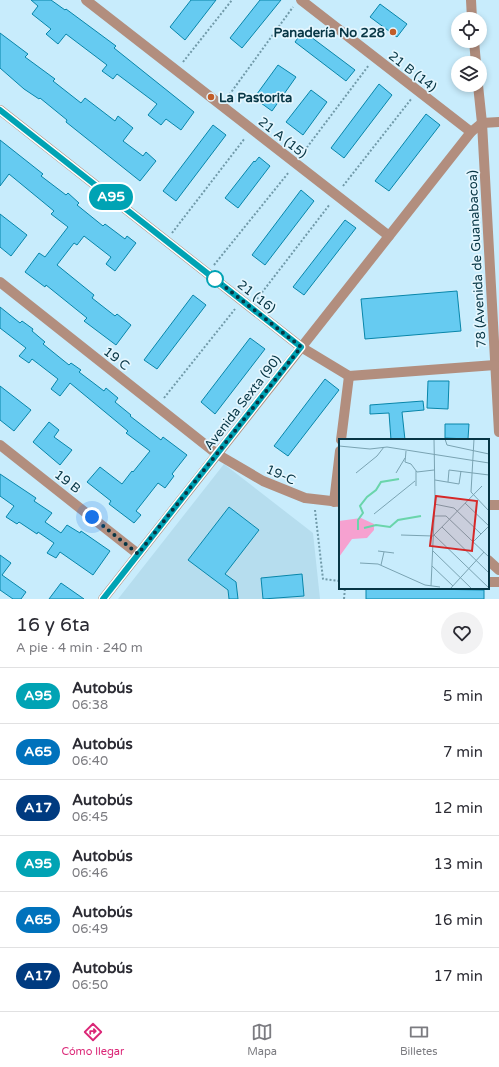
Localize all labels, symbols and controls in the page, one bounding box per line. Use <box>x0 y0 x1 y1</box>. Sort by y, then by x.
map controls <box>451 12 487 92</box>
button: locate <box>451 12 487 48</box>
place label: Panadería No 228 <box>274 25 385 41</box>
marker: Panadería No 228 <box>388 27 398 37</box>
street label: 21 B (14) <box>385 48 440 95</box>
button: layers <box>451 56 487 92</box>
place label: La Pastorita <box>219 90 292 106</box>
marker: La Pastorita <box>206 92 216 102</box>
street label: 21 A (15) <box>255 114 310 162</box>
street label: 78 (Avenida de Guanabacoa) <box>464 170 490 348</box>
line badge: A95 <box>88 184 134 210</box>
text: A95 <box>97 188 125 205</box>
unlabelled marker <box>206 270 224 288</box>
street label: 21 (16) <box>234 277 279 317</box>
street label: 19 C <box>100 344 133 374</box>
street label: Avenida Sexta (90) <box>201 352 285 453</box>
inset map <box>339 439 489 589</box>
street label: 19-C <box>263 461 298 488</box>
street label: 19 B <box>51 467 84 497</box>
your location <box>82 507 102 527</box>
button: heart <box>441 612 483 654</box>
text: 16 y 6ta <box>16 614 90 636</box>
text: A pie · 4 min · 240 m <box>16 640 143 656</box>
text: Autobús <box>72 679 133 697</box>
text: A95 <box>24 687 52 704</box>
text: 5 min <box>443 687 483 705</box>
text: 06:38 <box>72 697 108 713</box>
text: Autobús <box>72 735 133 753</box>
text: A65 <box>24 743 52 760</box>
text: 7 min <box>443 743 483 761</box>
text: 06:40 <box>72 753 108 769</box>
text: Autobús <box>72 791 133 809</box>
text: A17 <box>24 799 52 816</box>
text: 12 min <box>434 799 483 817</box>
text: 06:45 <box>72 809 108 825</box>
text: Autobús <box>72 847 133 865</box>
text: A95 <box>24 855 52 872</box>
text: 13 min <box>434 855 483 873</box>
text: 06:46 <box>72 865 108 881</box>
text: Autobús <box>72 903 133 921</box>
text: A65 <box>24 911 52 928</box>
text: 16 min <box>434 911 483 929</box>
text: 06:49 <box>72 921 108 937</box>
text: Autobús <box>72 959 133 977</box>
text: A17 <box>24 967 52 984</box>
text: 17 min <box>434 967 483 985</box>
text: 06:50 <box>72 977 108 993</box>
tab: Cómo llegar <box>61 1021 124 1058</box>
tab: Mapa <box>247 1021 277 1058</box>
tab: Billetes <box>400 1021 438 1058</box>

